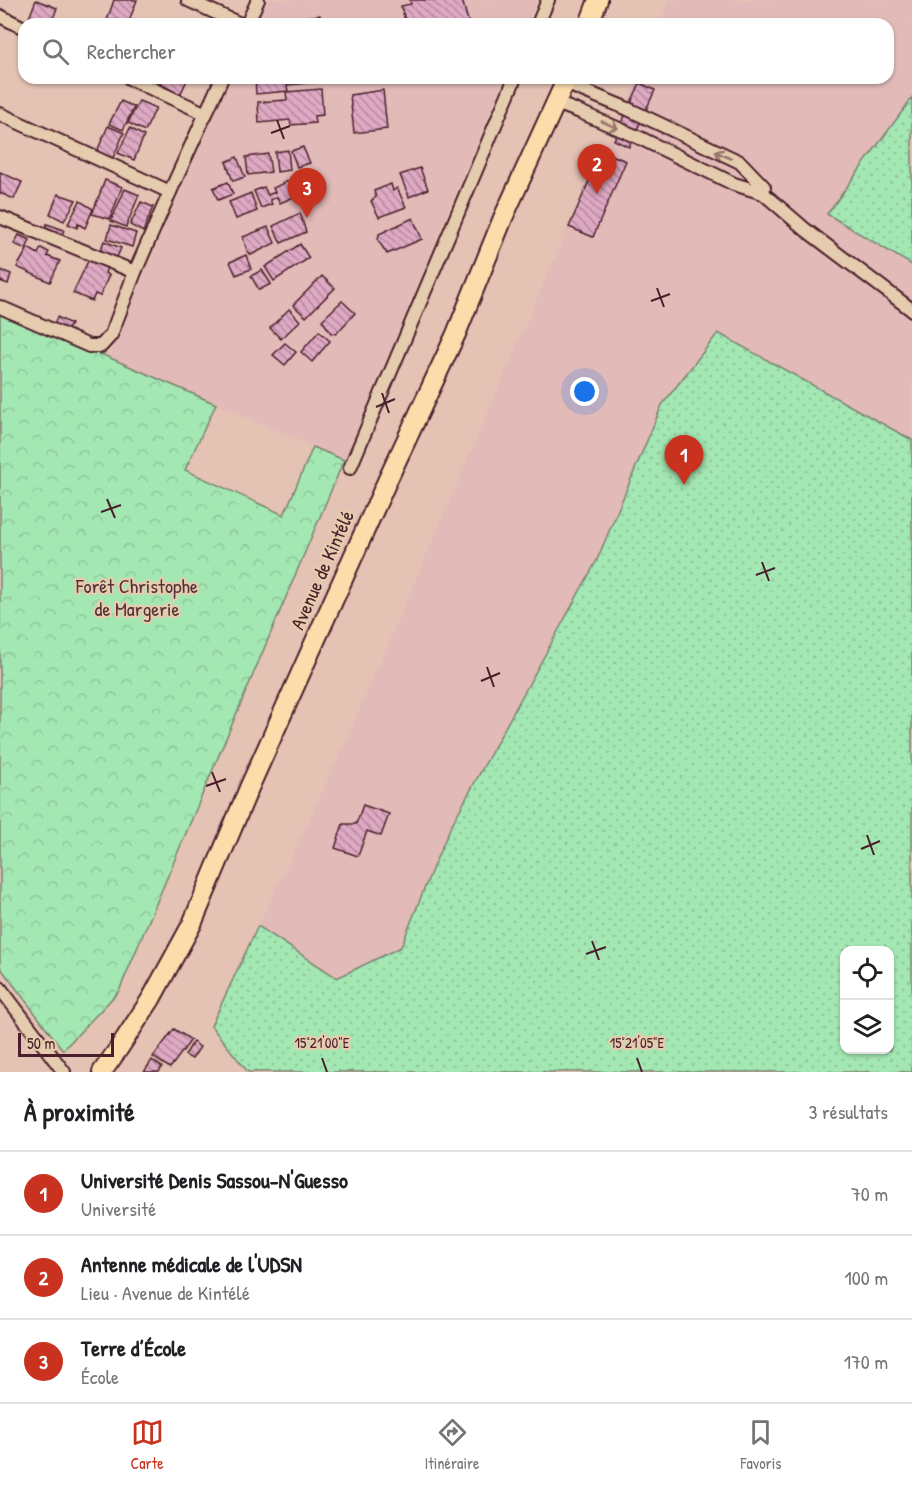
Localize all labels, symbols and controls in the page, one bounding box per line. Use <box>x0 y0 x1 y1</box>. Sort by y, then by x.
search box <box>18 18 894 84</box>
icon: search <box>39 35 72 68</box>
text: Rechercher <box>87 36 176 66</box>
one-way arrow <box>601 120 619 131</box>
pin: 2 <box>578 144 616 194</box>
one-way arrow <box>715 148 733 160</box>
pin: 3 <box>288 168 326 218</box>
your location <box>570 377 599 406</box>
pin: 1 <box>664 436 704 485</box>
street label: Avenue de Kintélé <box>283 506 360 634</box>
park label: Forêt Christophe de Margerie <box>75 572 198 622</box>
map controls <box>840 946 894 1054</box>
button: locate <box>840 946 894 1000</box>
button: layers <box>840 1000 894 1054</box>
scale bar <box>18 1030 114 1058</box>
text: 50 m <box>27 1032 56 1054</box>
text: 15°21'00"E <box>295 1032 350 1053</box>
text: 15°21'05"E <box>610 1032 665 1053</box>
text: À proximité <box>24 1094 135 1129</box>
text: 3 résultats <box>808 1098 888 1125</box>
text: Université Denis Sassou-N'Guesso <box>81 1165 348 1195</box>
text: 1 <box>40 1180 47 1207</box>
text: 70 m <box>851 1180 888 1207</box>
text: Université <box>81 1195 156 1222</box>
text: Antenne médicale de l'UDSN <box>81 1249 302 1279</box>
text: 2 <box>39 1264 48 1291</box>
text: 100 m <box>845 1264 888 1291</box>
text: Lieu · Avenue de Kintélé <box>81 1279 250 1306</box>
text: Terre d’École <box>81 1333 186 1363</box>
text: 3 <box>39 1348 48 1375</box>
text: 170 m <box>844 1348 888 1375</box>
text: École <box>81 1363 119 1390</box>
tab: Carte <box>130 1416 164 1474</box>
tab: Itinéraire <box>425 1416 480 1474</box>
tab: Favoris <box>740 1416 781 1474</box>

